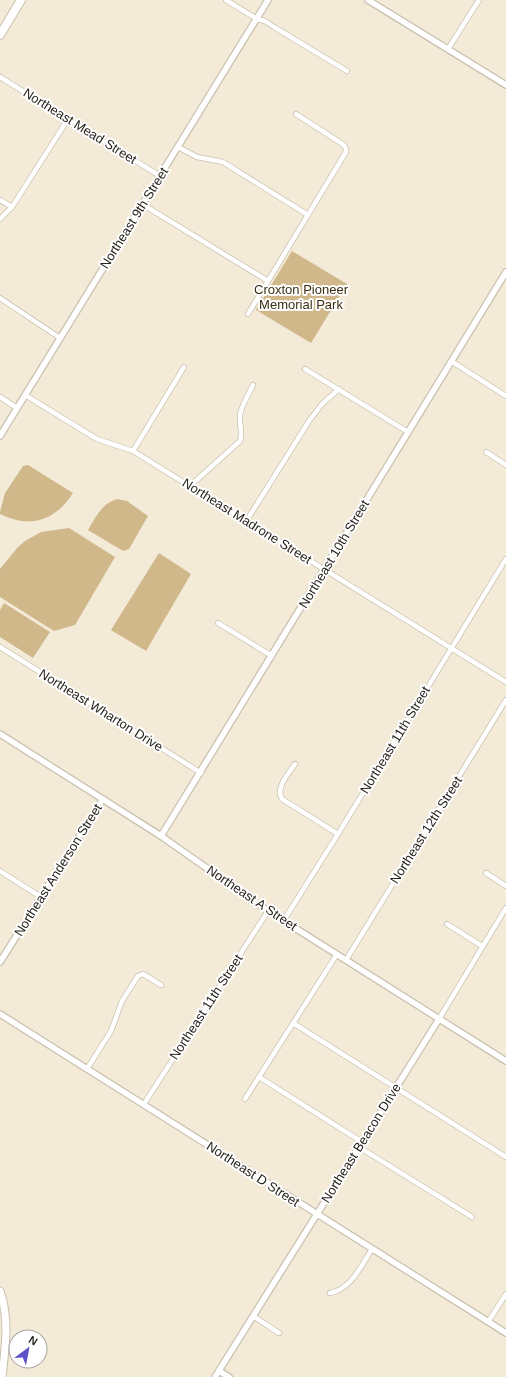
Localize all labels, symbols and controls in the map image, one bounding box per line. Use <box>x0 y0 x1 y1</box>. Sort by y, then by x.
street label: Northeast Mead Street <box>21 85 140 167</box>
street label: Northeast 9th Street <box>97 164 171 271</box>
park label: Croxton Pioneer Memorial Park <box>254 282 349 312</box>
street label: Northeast Madrone Street <box>180 475 315 567</box>
street label: Northeast 10th Street <box>296 497 372 611</box>
street label: Northeast Wharton Drive <box>36 666 166 754</box>
street label: Northeast 11th Street <box>357 683 433 796</box>
street label: Northeast 12th Street <box>387 773 465 886</box>
street label: Northeast Anderson Street <box>11 801 105 939</box>
street label: Northeast A Street <box>204 862 300 934</box>
street label: Northeast 11th Street <box>166 951 246 1062</box>
street label: Northeast Beacon Drive <box>318 1081 404 1205</box>
street label: Northeast D Street <box>204 1138 303 1210</box>
north arrow <box>8 1329 48 1369</box>
text: N <box>27 1333 40 1348</box>

